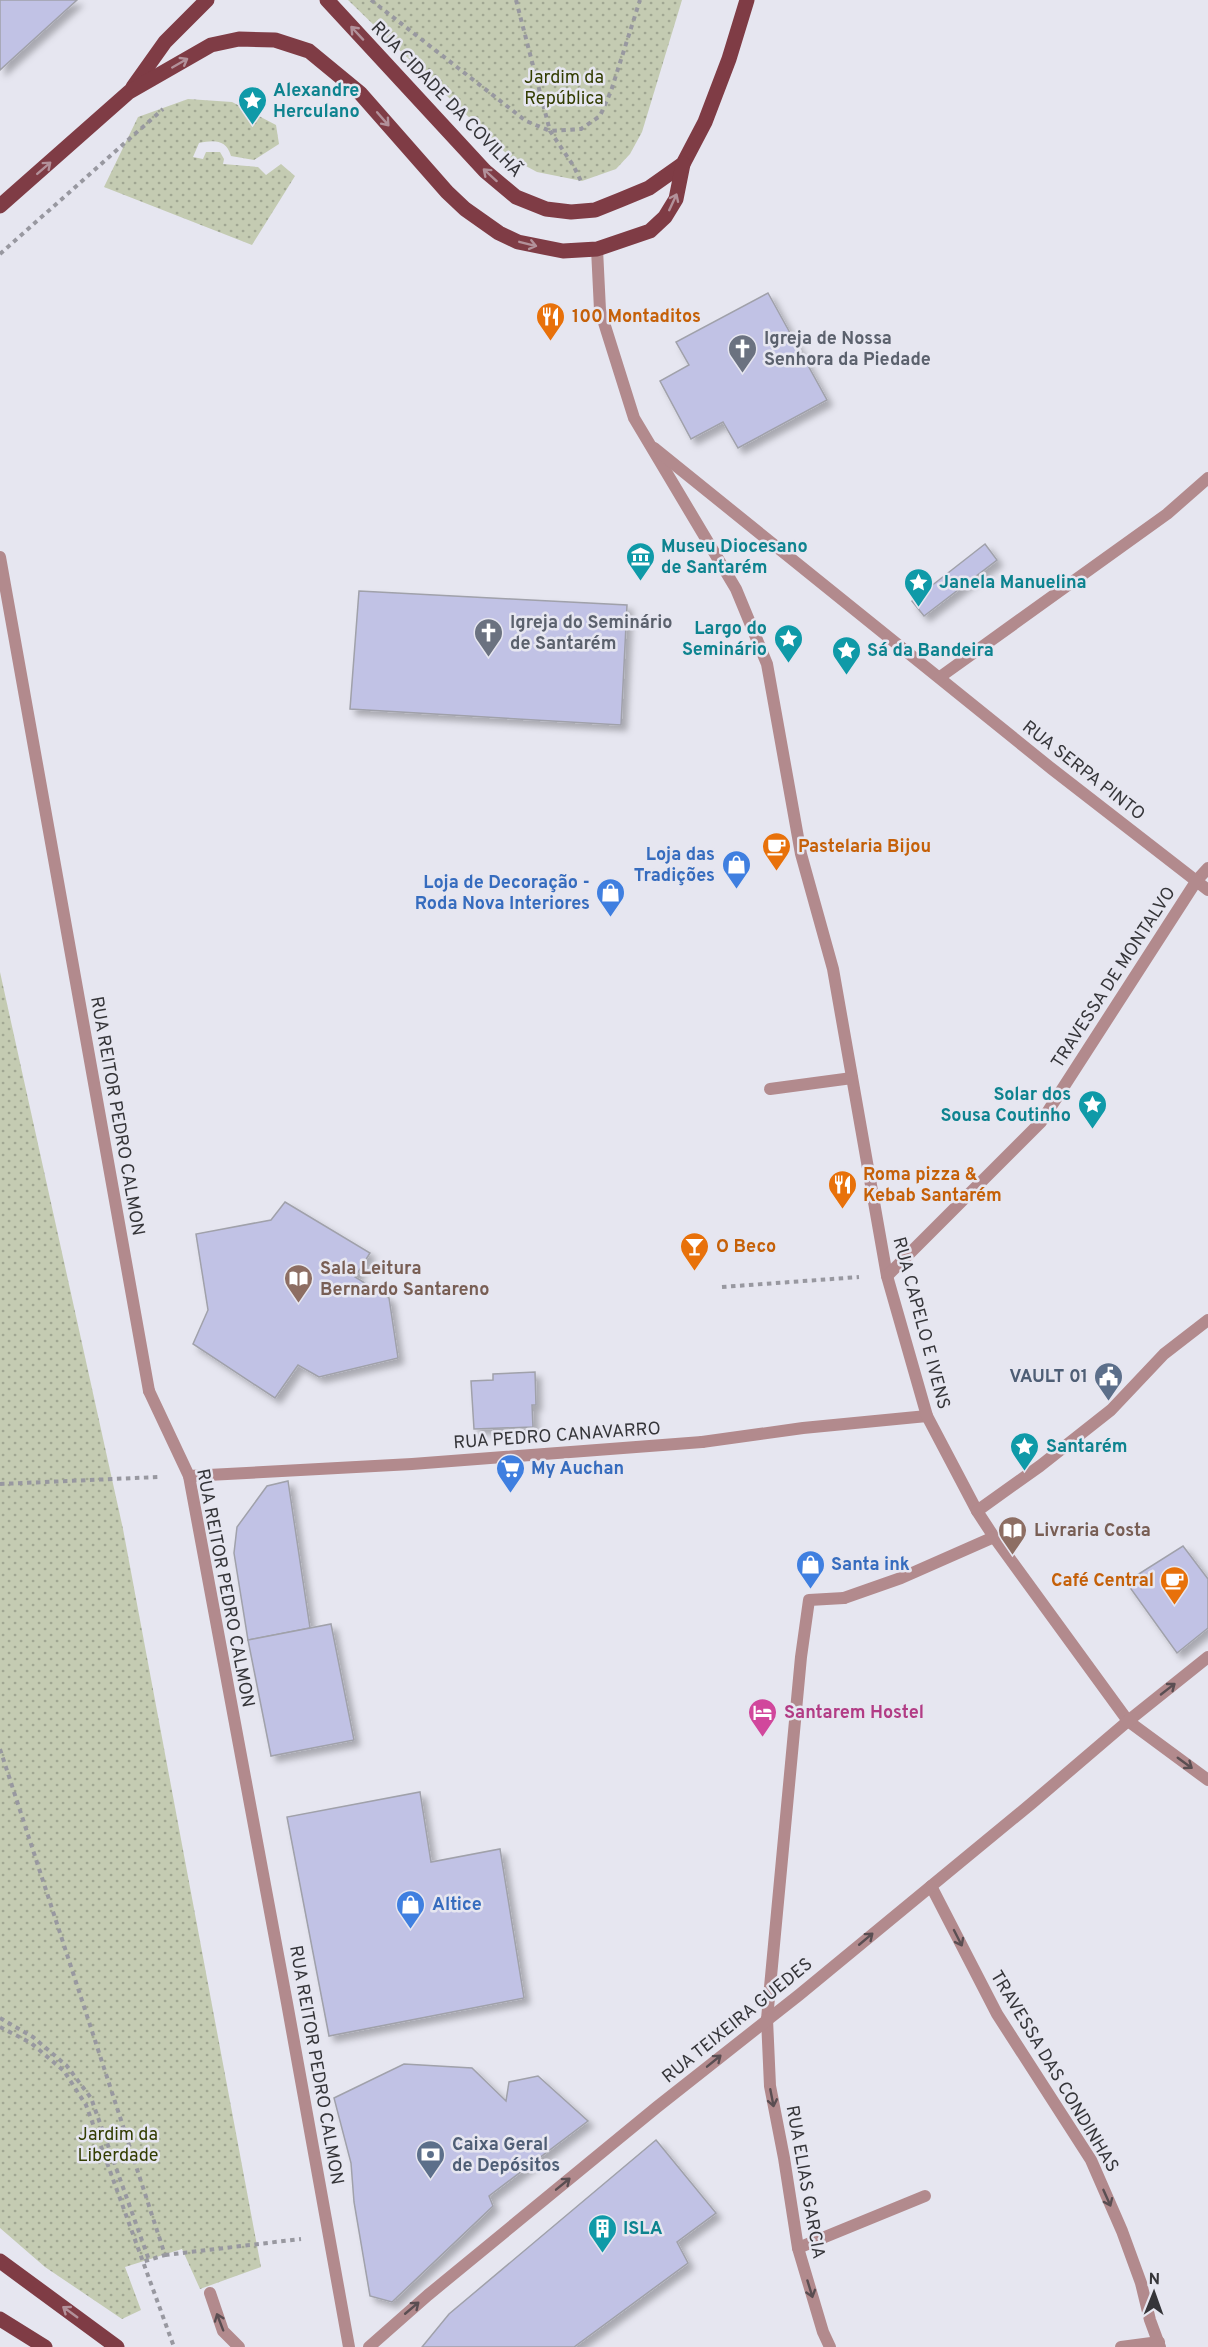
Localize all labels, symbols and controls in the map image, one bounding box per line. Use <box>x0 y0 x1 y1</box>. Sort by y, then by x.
street label: RUA CIDADE DA COVILHÃ <box>365 16 528 183</box>
one-way arrow <box>349 25 364 40</box>
one-way arrow <box>171 57 188 69</box>
park label: Jardim da República <box>524 67 604 111</box>
place label: Alexandre Herculano <box>273 80 360 124</box>
place icon: Alexandre Herculano <box>236 84 268 126</box>
one-way arrow <box>375 111 389 127</box>
one-way arrow <box>36 161 51 175</box>
one-way arrow <box>483 168 498 182</box>
one-way arrow <box>668 193 680 211</box>
one-way arrow <box>518 239 537 251</box>
restaurant icon: 100 Montaditos <box>535 300 567 342</box>
place label: 100 Montaditos <box>572 306 701 329</box>
place label: Igreja de Nossa Senhora da Piedade <box>764 328 931 372</box>
church icon: Igreja de Nossa Senhora da Piedade <box>727 332 759 374</box>
place label: Museu Diocesano de Santarém <box>661 536 808 580</box>
museum icon: Museu Diocesano de Santarém <box>624 540 656 582</box>
place icon: Janela Manuelina <box>902 566 934 608</box>
place label: Janela Manuelina <box>939 572 1087 595</box>
place label: Igreja do Seminário de Santarém <box>510 612 673 656</box>
church icon: Igreja do Seminário de Santarém <box>473 616 505 658</box>
place label: Largo do Seminário <box>682 618 767 662</box>
place icon: Largo do Seminário <box>772 622 804 664</box>
place icon: Sá da Bandeira <box>830 634 862 676</box>
place label: Sá da Bandeira <box>867 640 994 663</box>
street label: RUA SERPA PINTO <box>1017 716 1149 826</box>
cafe icon: Pastelaria Bijou <box>761 830 793 872</box>
place label: Pastelaria Bijou <box>798 836 931 859</box>
place label: Loja das Tradições <box>634 844 715 888</box>
shop icon: Loja das Tradições <box>720 848 752 890</box>
place label: Loja de Decoração - Roda Nova Interiores <box>415 872 590 916</box>
shop icon: Loja de Decoração - Roda Nova Interiores <box>595 876 627 918</box>
street label: TRAVESSA DE MONTALVO <box>1047 883 1182 1073</box>
street label: RUA REITOR PEDRO CALMON <box>84 995 149 1238</box>
place label: Solar dos Sousa Coutinho <box>941 1084 1071 1128</box>
place icon: Solar dos Sousa Coutinho <box>1076 1088 1108 1130</box>
place label: Roma pizza & Kebab Santarém <box>863 1164 1002 1208</box>
restaurant icon: Roma pizza & Kebab Santarém <box>826 1168 858 1210</box>
bar icon: O Beco <box>679 1230 711 1272</box>
street label: RUA CAPELO E IVENS <box>886 1235 955 1412</box>
place label: O Beco <box>716 1236 776 1259</box>
place label: Sala Leitura Bernardo Santareno <box>320 1258 490 1302</box>
library icon: Sala Leitura Bernardo Santareno <box>283 1262 315 1304</box>
public building icon: VAULT 01 <box>1093 1360 1125 1402</box>
place label: VAULT 01 <box>1009 1366 1088 1389</box>
street label: RUA PEDRO CANAVARRO <box>453 1418 662 1455</box>
place icon: Santarém <box>1009 1430 1041 1472</box>
place label: Santarém <box>1046 1436 1128 1459</box>
supermarket icon: My Auchan <box>494 1452 526 1494</box>
place label: My Auchan <box>531 1458 624 1481</box>
street label: RUA REITOR PEDRO CALMON <box>190 1467 259 1710</box>
library icon: Livraria Costa <box>997 1514 1029 1556</box>
place label: Livraria Costa <box>1034 1520 1151 1543</box>
shop icon: Santa ink <box>794 1548 826 1590</box>
place label: Santa ink <box>831 1554 910 1577</box>
cafe icon: Café Central <box>1159 1564 1191 1606</box>
place label: Café Central <box>1051 1570 1154 1593</box>
one-way arrow <box>1160 1683 1176 1696</box>
hotel icon: Santarem Hostel <box>747 1696 779 1738</box>
place label: Santarem Hostel <box>784 1702 924 1725</box>
one-way arrow <box>1176 1757 1192 1769</box>
shop icon: Altice <box>395 1888 427 1930</box>
place label: Altice <box>432 1894 482 1917</box>
one-way arrow <box>953 1929 964 1947</box>
one-way arrow <box>858 1932 873 1946</box>
street label: RUA REITOR PEDRO CALMON <box>283 1944 348 2187</box>
street label: RUA TEIXEIRA GUEDES <box>658 1953 818 2089</box>
street label: TRAVESSA DAS CONDINHAS <box>984 1967 1123 2177</box>
one-way arrow <box>706 2055 722 2068</box>
one-way arrow <box>767 2088 778 2107</box>
street label: RUA ELIAS GARCIA <box>780 2104 829 2261</box>
park label: Jardim da Liberdade <box>77 2124 159 2168</box>
place label: Caixa Geral de Depósitos <box>452 2134 560 2178</box>
bank icon: Caixa Geral de Depósitos <box>415 2138 447 2180</box>
one-way arrow <box>555 2178 571 2191</box>
one-way arrow <box>1102 2188 1114 2206</box>
building icon: ISLA <box>586 2212 618 2254</box>
place label: ISLA <box>623 2218 663 2241</box>
north arrow <box>1124 2263 1184 2323</box>
text: N <box>1148 2270 1160 2290</box>
one-way arrow <box>805 2279 816 2298</box>
one-way arrow <box>404 2301 419 2315</box>
one-way arrow <box>63 2306 79 2319</box>
one-way arrow <box>214 2314 225 2332</box>

